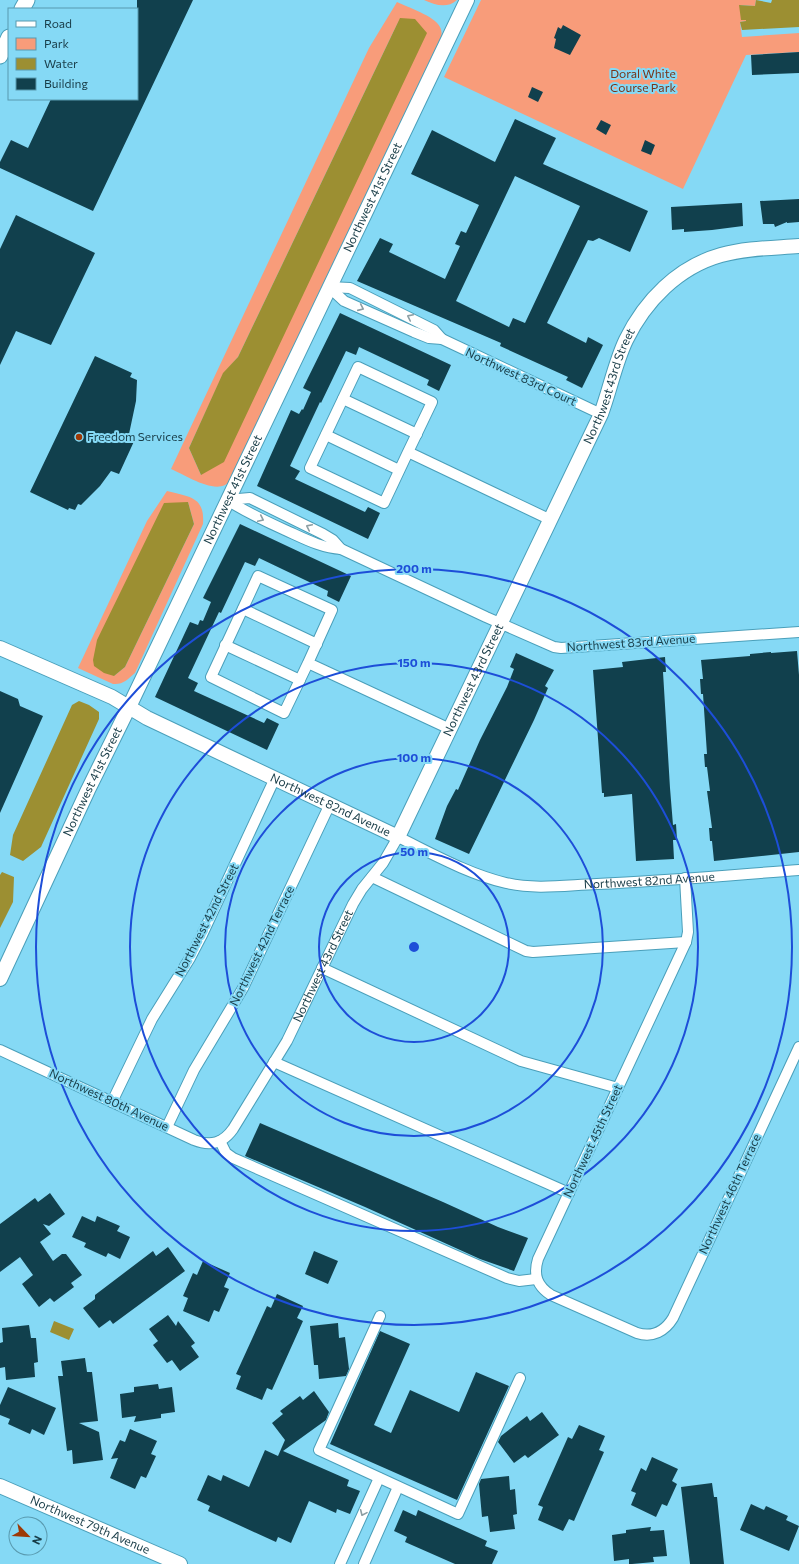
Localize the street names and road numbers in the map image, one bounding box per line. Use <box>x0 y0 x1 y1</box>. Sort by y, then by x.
street label: Northwest 41st Street <box>340 140 404 254</box>
street label: Northwest 43rd Street <box>580 325 637 446</box>
street label: Northwest 83rd Court <box>464 344 579 408</box>
street label: Northwest 41st Street <box>200 432 264 546</box>
street label: Northwest 43rd Street <box>440 621 505 738</box>
street label: Northwest 83rd Avenue <box>566 631 696 653</box>
street label: Northwest 41st Street <box>59 724 124 838</box>
street label: Northwest 82nd Avenue <box>269 770 393 838</box>
street label: Northwest 42nd Street <box>172 861 241 978</box>
street label: Northwest 82nd Avenue <box>583 869 715 891</box>
street label: Northwest 42nd Terrace <box>226 883 296 1008</box>
street label: Northwest 43rd Street <box>289 907 355 1024</box>
street label: Northwest 80th Avenue <box>47 1065 171 1133</box>
street label: Northwest 45th Street <box>560 1082 624 1199</box>
street label: Northwest 46th Terrace <box>695 1131 763 1256</box>
street label: Northwest 79th Avenue <box>28 1493 152 1557</box>

